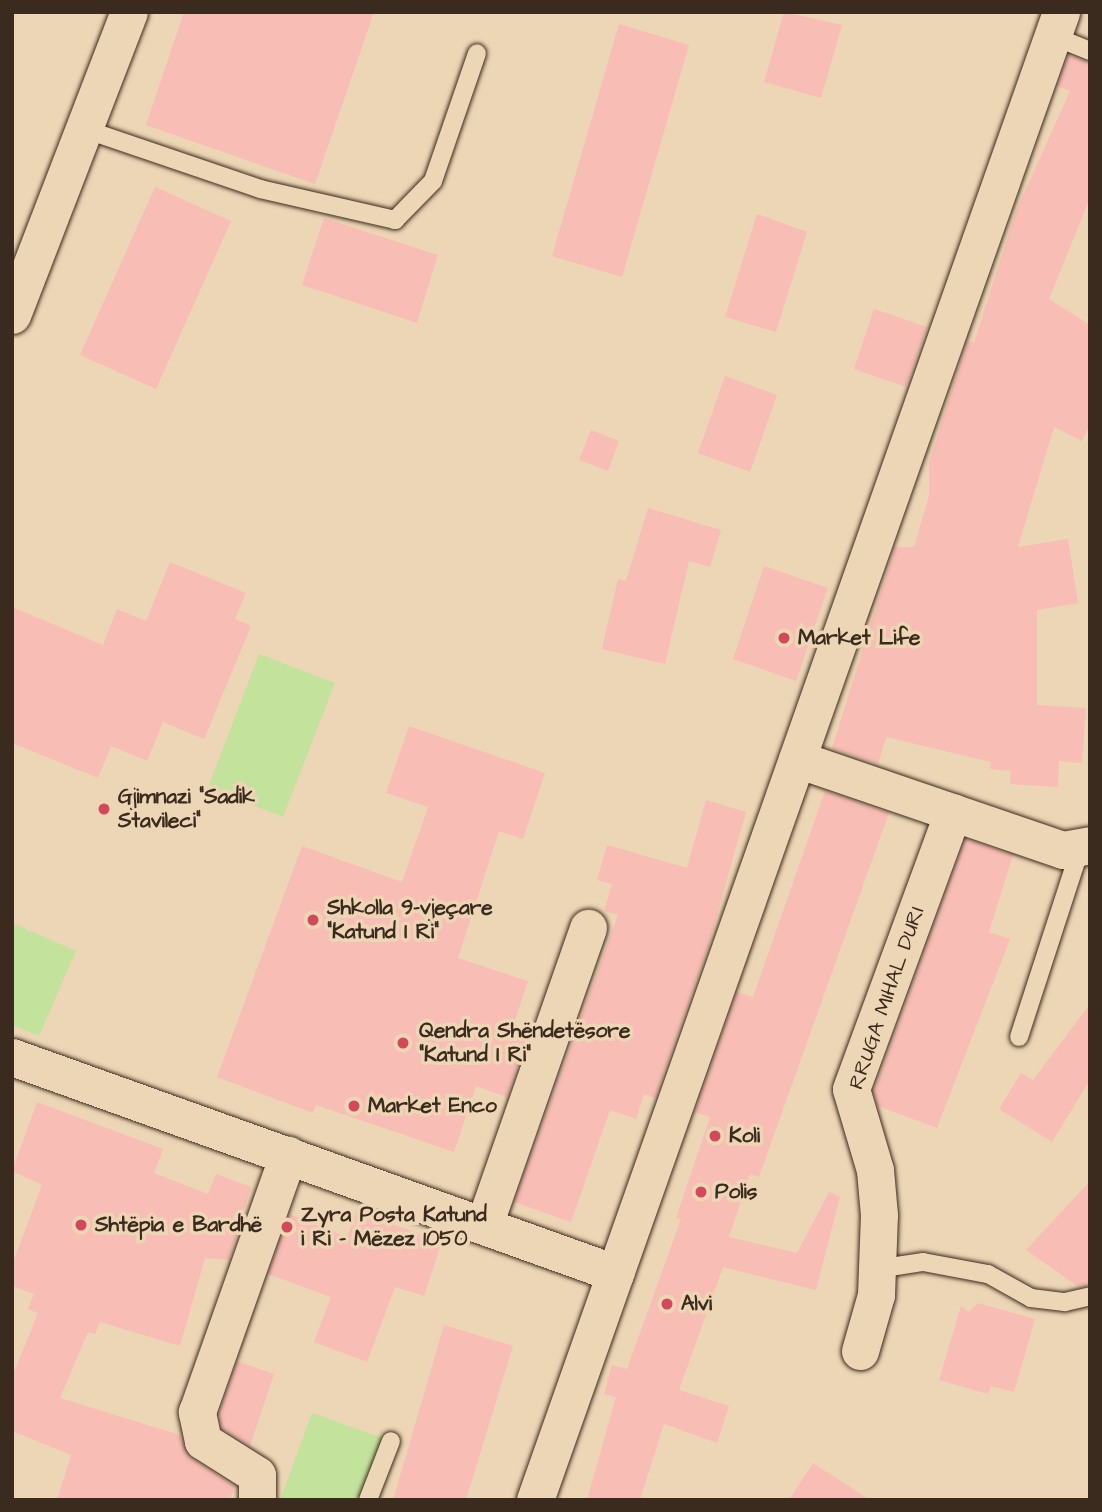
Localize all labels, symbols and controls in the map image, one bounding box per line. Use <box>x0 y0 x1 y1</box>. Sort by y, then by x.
place label: Market Life <box>798 625 920 651</box>
marker: Market Life <box>776 630 792 646</box>
place label: Gjimnazi "Sadik Stavileci" <box>118 784 255 834</box>
marker: Gjimnazi "Sadik Stavileci" <box>96 801 112 817</box>
place label: Shkolla 9-vjeçare "Katund I Ri" <box>327 895 493 945</box>
street label: RRUGA MIHAL DURI <box>844 903 930 1093</box>
marker: Shkolla 9-vjeçare "Katund I Ri" <box>305 912 321 928</box>
place label: Qendra Shëndetësore "Katund I Ri" <box>419 1018 630 1068</box>
marker: Qendra Shëndetësore "Katund I Ri" <box>393 1033 413 1053</box>
place label: Market Enco <box>368 1093 497 1119</box>
marker: Market Enco <box>346 1098 362 1114</box>
place label: Koli <box>729 1123 760 1149</box>
marker: Koli <box>707 1128 723 1144</box>
place label: Polis <box>715 1179 757 1205</box>
marker: Polis <box>693 1184 709 1200</box>
place label: Zyra Posta Katund i Ri - Mëzez 1050 <box>301 1202 487 1252</box>
place label: Shtëpia e Bardhë <box>95 1212 262 1238</box>
marker: Shtëpia e Bardhë <box>73 1217 89 1233</box>
marker: Zyra Posta Katund i Ri - Mëzez 1050 <box>279 1219 295 1235</box>
place label: Alvi <box>681 1291 712 1317</box>
marker: Alvi <box>659 1296 675 1312</box>

